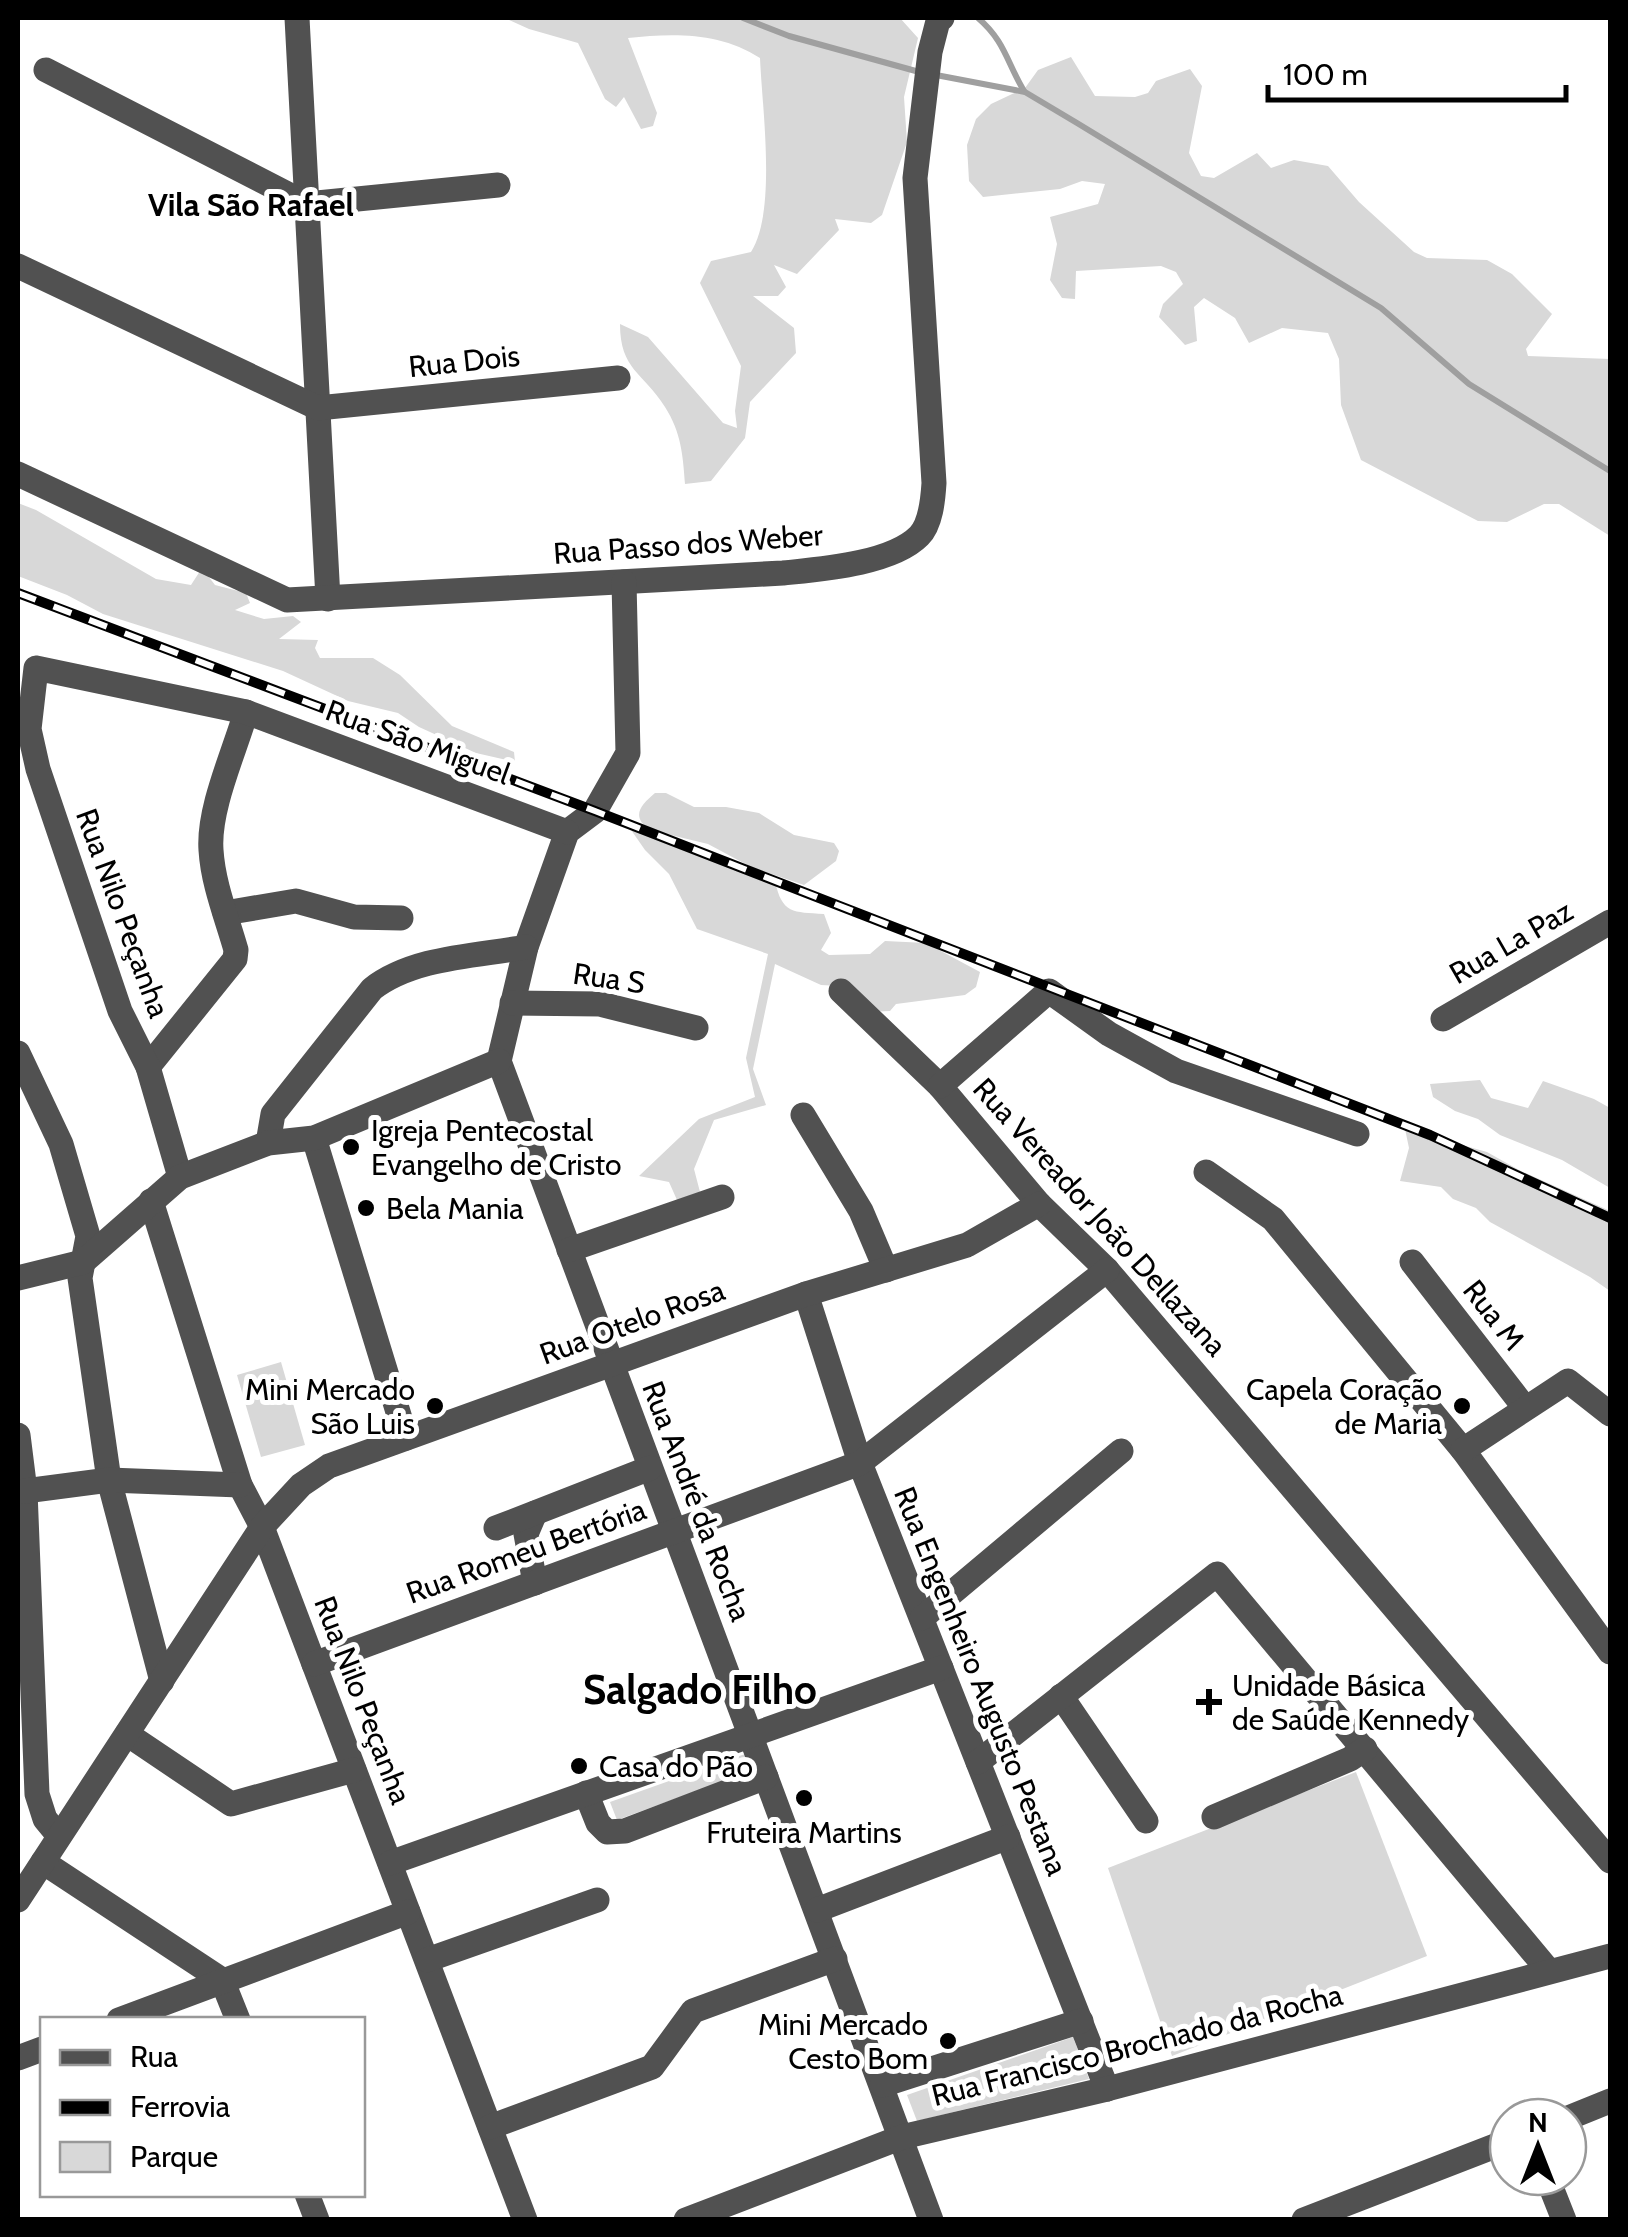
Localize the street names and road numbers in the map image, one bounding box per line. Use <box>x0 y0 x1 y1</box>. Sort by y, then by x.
street label: Rua Dois <box>407 337 521 385</box>
street label: Rua Passo dos Weber <box>552 516 825 572</box>
street label: Rua São Miguel <box>321 692 515 792</box>
street label: Rua Nilo Peçanha <box>68 804 178 1023</box>
street label: Rua La Paz <box>1443 892 1579 992</box>
street label: Rua S <box>571 955 647 1001</box>
street label: Rua Vereador João Dellazana <box>965 1070 1235 1364</box>
street label: Rua Otelo Rosa <box>534 1271 730 1373</box>
street label: Rua M <box>1455 1272 1533 1358</box>
street label: Rua André da Rocha <box>634 1376 760 1627</box>
street label: Rua Engenheiro Augusto Pestana <box>886 1481 1076 1881</box>
street label: Rua Romeu Bertória <box>401 1490 651 1612</box>
street label: Rua Nilo Peçanha <box>306 1591 420 1810</box>
street label: Rua Francisco Brochado da Rocha <box>928 1976 1347 2114</box>

